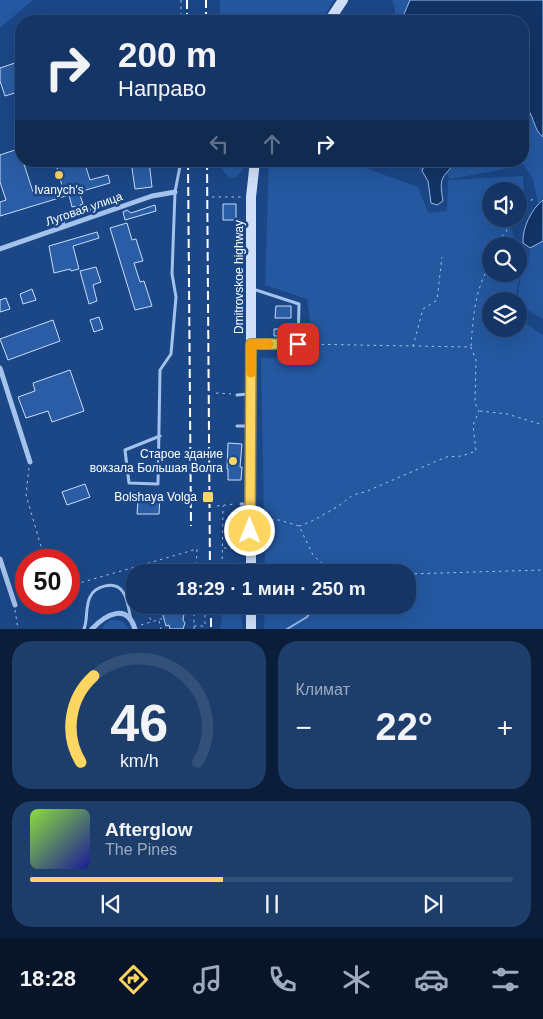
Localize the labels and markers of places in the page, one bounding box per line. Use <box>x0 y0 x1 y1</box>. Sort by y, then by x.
marker: Ivanych's <box>53 169 65 181</box>
place label: Ivanych's <box>34 183 84 197</box>
pin <box>277 323 319 365</box>
place label: Старое здание вокзала Большая Волга <box>90 447 223 475</box>
marker: Старое здание вокзала Большая Волга <box>227 455 239 467</box>
place label: Bolshaya Volga <box>114 490 197 504</box>
marker: Bolshaya Volga <box>201 490 215 504</box>

